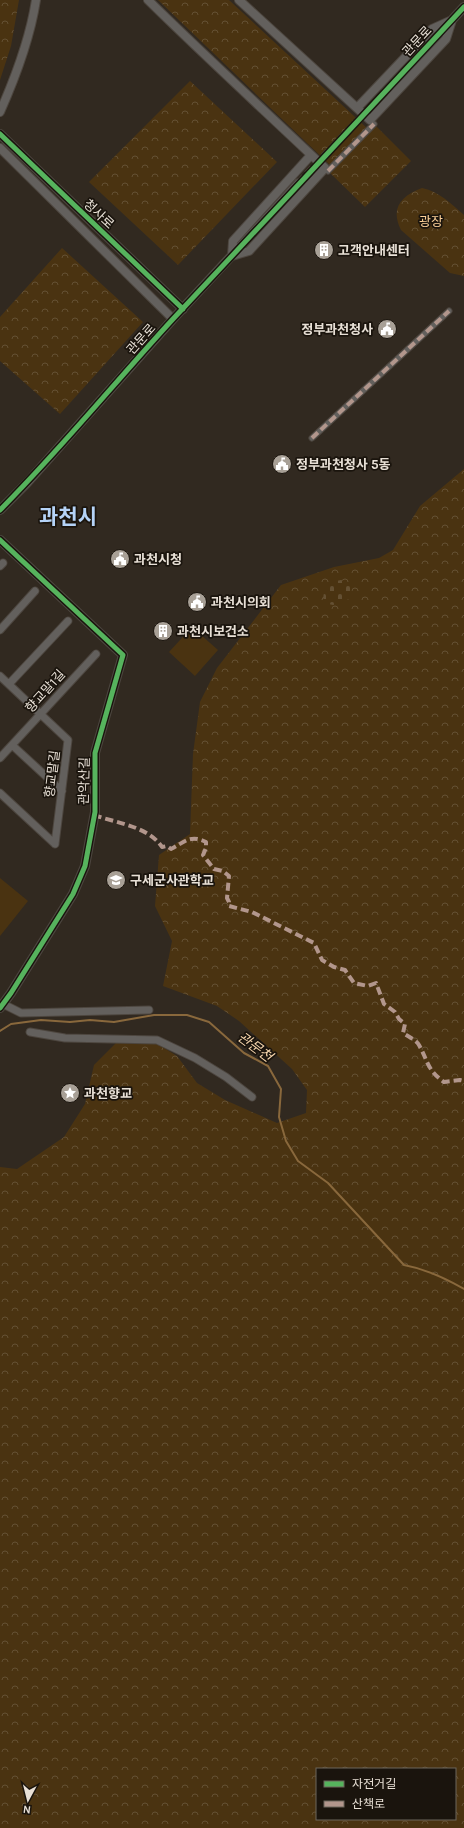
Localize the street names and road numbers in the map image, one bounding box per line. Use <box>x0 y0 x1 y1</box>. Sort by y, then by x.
street label: 관문로 <box>399 23 435 59</box>
street label: 청사로 <box>81 196 117 232</box>
street label: 관문로 <box>123 321 159 357</box>
street label: 향교말1길 <box>22 667 68 715</box>
street label: 향교말길 <box>42 749 62 799</box>
street label: 관악산길 <box>76 757 92 805</box>

